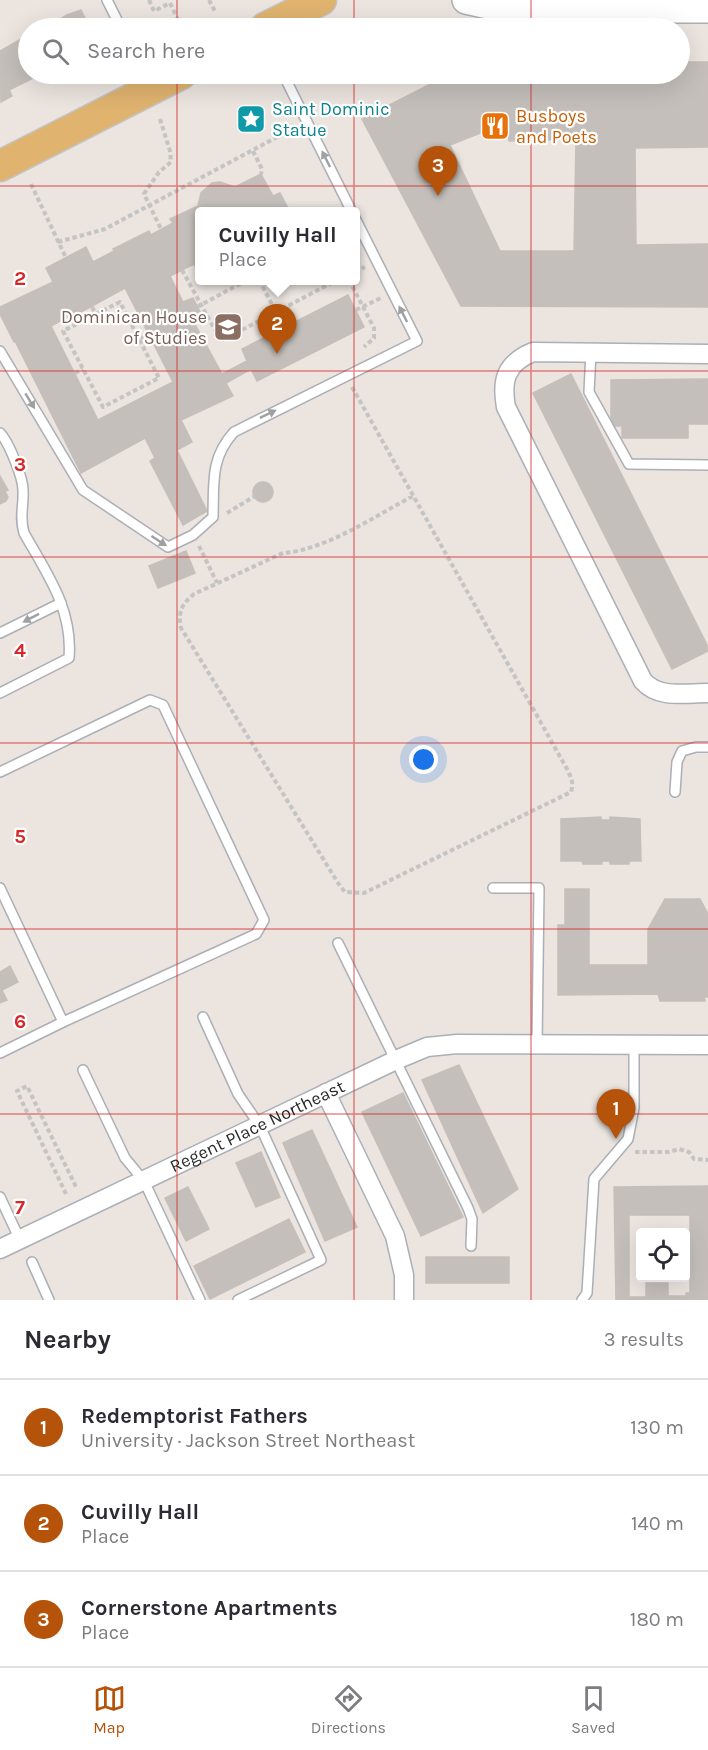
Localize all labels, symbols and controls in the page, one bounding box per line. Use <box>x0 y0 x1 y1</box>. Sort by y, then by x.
search box <box>18 18 690 84</box>
icon: search <box>39 35 72 68</box>
text: Search here <box>87 38 205 64</box>
place label: Saint Dominic Statue <box>272 98 390 141</box>
place icon: Saint Dominic Statue <box>235 103 267 135</box>
place label: Busboys and Poets <box>516 105 597 148</box>
restaurant icon: Busboys and Poets <box>479 110 511 142</box>
pin: 3 <box>418 146 458 196</box>
one-way arrow <box>321 151 330 168</box>
popup <box>195 207 360 285</box>
text: Cuvilly Hall <box>218 222 337 248</box>
text: Place <box>218 248 267 271</box>
text: 2 <box>14 267 26 290</box>
pin: 2 <box>258 304 296 354</box>
one-way arrow <box>398 305 408 322</box>
place label: Dominican House of Studies <box>61 306 207 349</box>
school or university icon: Dominican House of Studies <box>212 311 244 343</box>
one-way arrow <box>24 393 35 409</box>
one-way arrow <box>260 409 277 419</box>
text: 3 <box>14 453 26 476</box>
one-way arrow <box>151 535 167 546</box>
one-way arrow <box>22 613 39 623</box>
text: 4 <box>14 639 26 662</box>
your location <box>409 745 438 774</box>
text: 5 <box>14 825 26 848</box>
text: 6 <box>14 1010 26 1033</box>
street label: Regent Place Northeast <box>166 1075 348 1177</box>
pin: 1 <box>596 1090 636 1139</box>
text: 7 <box>15 1196 25 1219</box>
map controls <box>636 1228 690 1282</box>
button: locate <box>636 1228 690 1282</box>
text: Nearby <box>24 1324 111 1355</box>
text: 3 results <box>604 1328 684 1351</box>
text: Redemptorist Fathers <box>81 1403 308 1429</box>
text: 1 <box>40 1416 47 1439</box>
text: 130 m <box>630 1416 684 1439</box>
text: University · Jackson Street Northeast <box>81 1429 415 1452</box>
text: Cuvilly Hall <box>81 1499 199 1525</box>
text: 2 <box>37 1512 50 1535</box>
text: 140 m <box>631 1512 684 1535</box>
text: Place <box>81 1525 129 1548</box>
text: Cornerstone Apartments <box>81 1595 338 1621</box>
text: 3 <box>37 1608 50 1631</box>
text: 180 m <box>630 1608 684 1631</box>
text: Place <box>81 1621 129 1644</box>
tab: Map <box>93 1682 126 1737</box>
tab: Directions <box>311 1682 386 1737</box>
tab: Saved <box>571 1682 615 1737</box>

